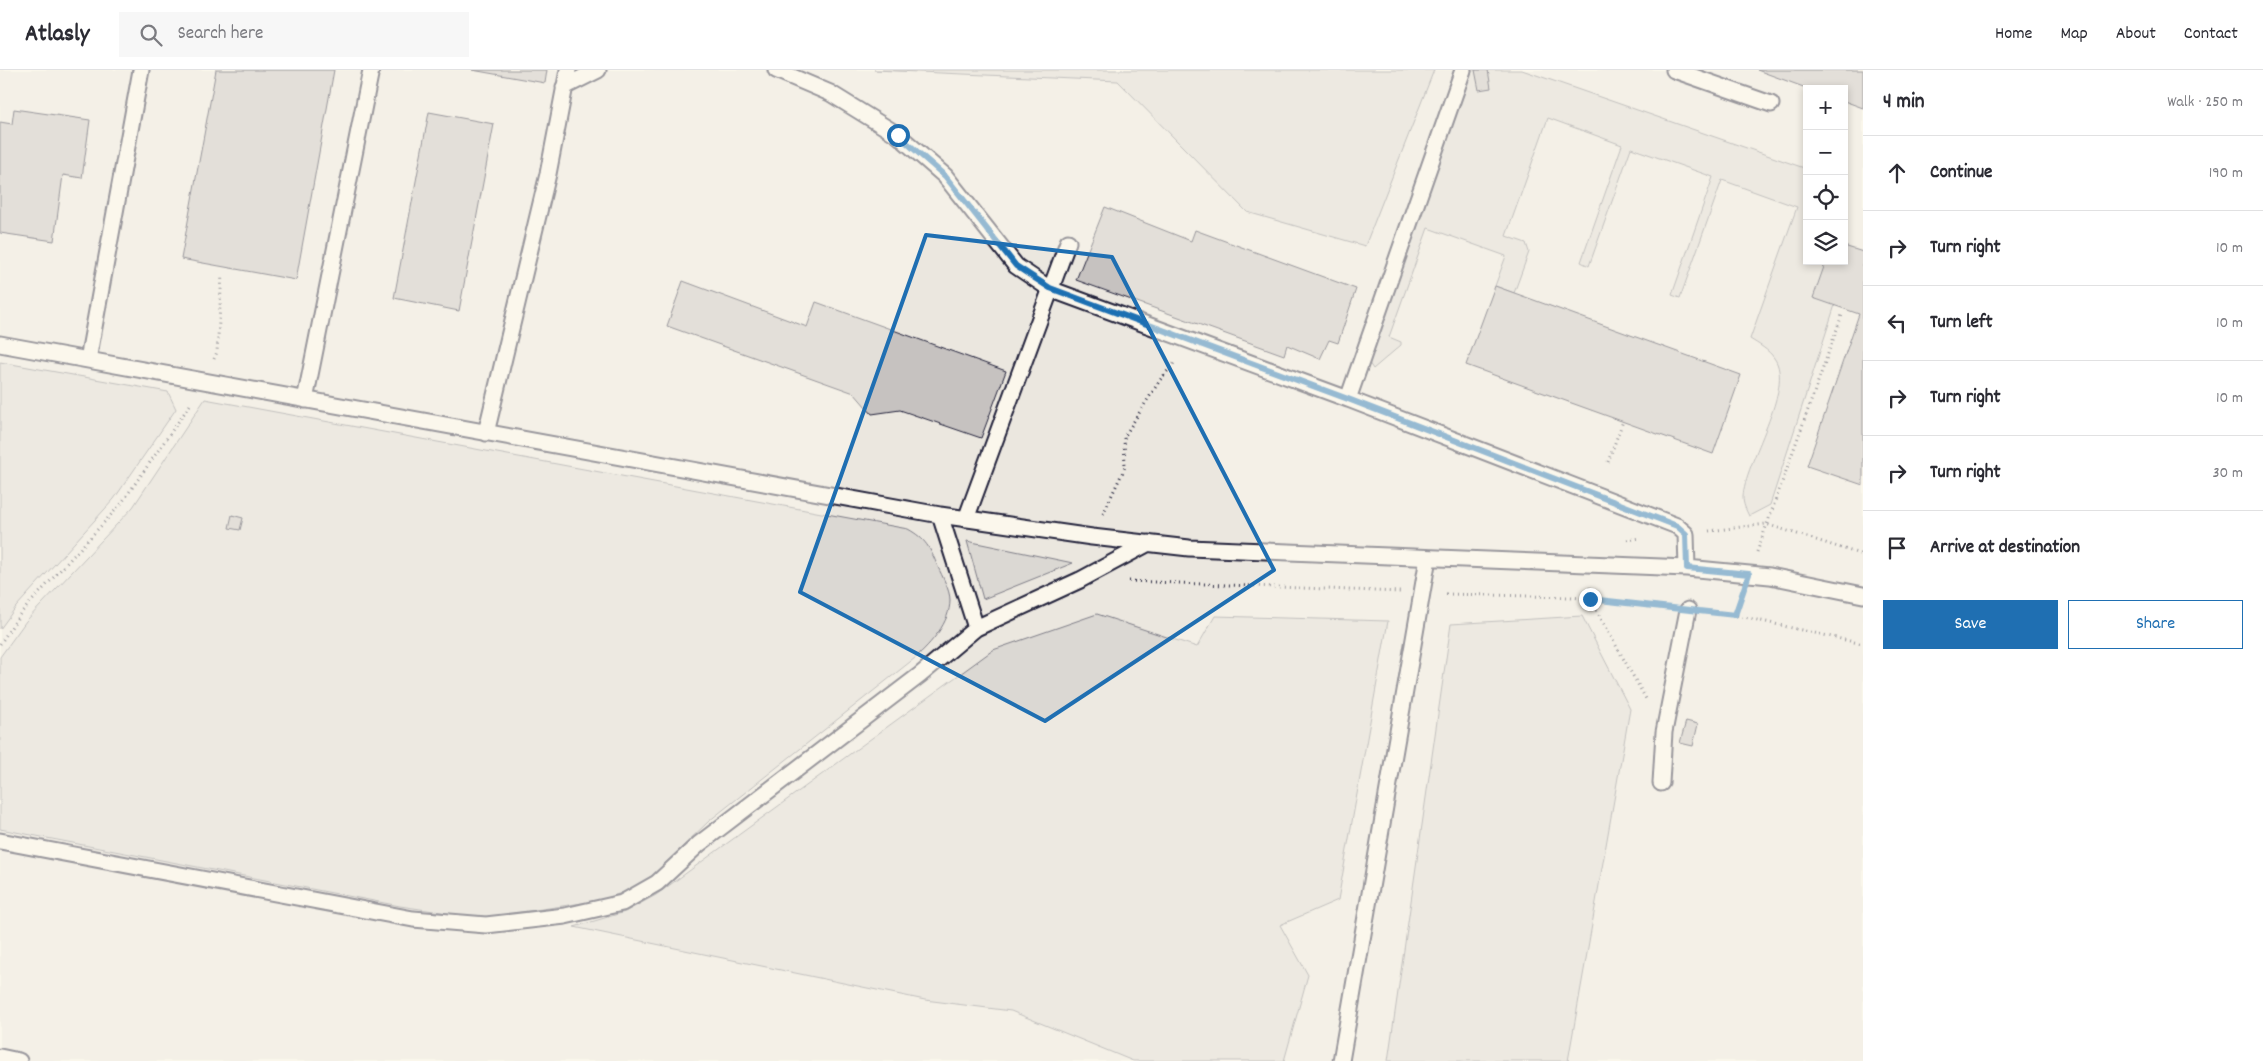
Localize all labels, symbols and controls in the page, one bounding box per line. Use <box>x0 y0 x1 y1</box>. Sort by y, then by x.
search box <box>119 12 469 57</box>
text: Atlasly <box>25 18 89 52</box>
icon: search <box>137 21 165 49</box>
text: Search here <box>177 21 263 48</box>
text: Home <box>1995 22 2032 47</box>
text: Map <box>2060 22 2088 47</box>
text: About <box>2116 22 2156 47</box>
text: Contact <box>2184 22 2238 47</box>
map controls <box>1803 85 1848 265</box>
button: + <box>1803 85 1848 130</box>
text: 4 min <box>1883 88 1925 118</box>
text: Walk · 250 m <box>2167 91 2243 114</box>
route start <box>887 124 910 147</box>
button: − <box>1803 130 1848 175</box>
icon: ahead <box>1883 159 1911 187</box>
text: Continue <box>1930 160 1992 187</box>
text: 190 m <box>2209 162 2243 185</box>
button: locate <box>1803 175 1848 220</box>
button: layers <box>1803 220 1848 265</box>
icon: right <box>1883 234 1911 262</box>
text: Turn right <box>1930 235 2001 262</box>
text: 10 m <box>2216 237 2243 260</box>
icon: left <box>1883 309 1911 337</box>
text: Turn left <box>1930 310 1993 337</box>
text: 10 m <box>2216 312 2243 335</box>
icon: right <box>1883 384 1911 412</box>
text: Turn right <box>1930 385 2001 412</box>
text: 10 m <box>2216 387 2243 410</box>
icon: right <box>1883 459 1911 487</box>
text: Turn right <box>1930 460 2001 487</box>
text: 30 m <box>2213 462 2243 485</box>
icon: arrive <box>1883 534 1911 562</box>
text: Arrive at destination <box>1930 535 2080 562</box>
route end <box>1579 588 1602 611</box>
button: Save <box>1883 600 2058 649</box>
button: Share <box>2068 600 2243 649</box>

